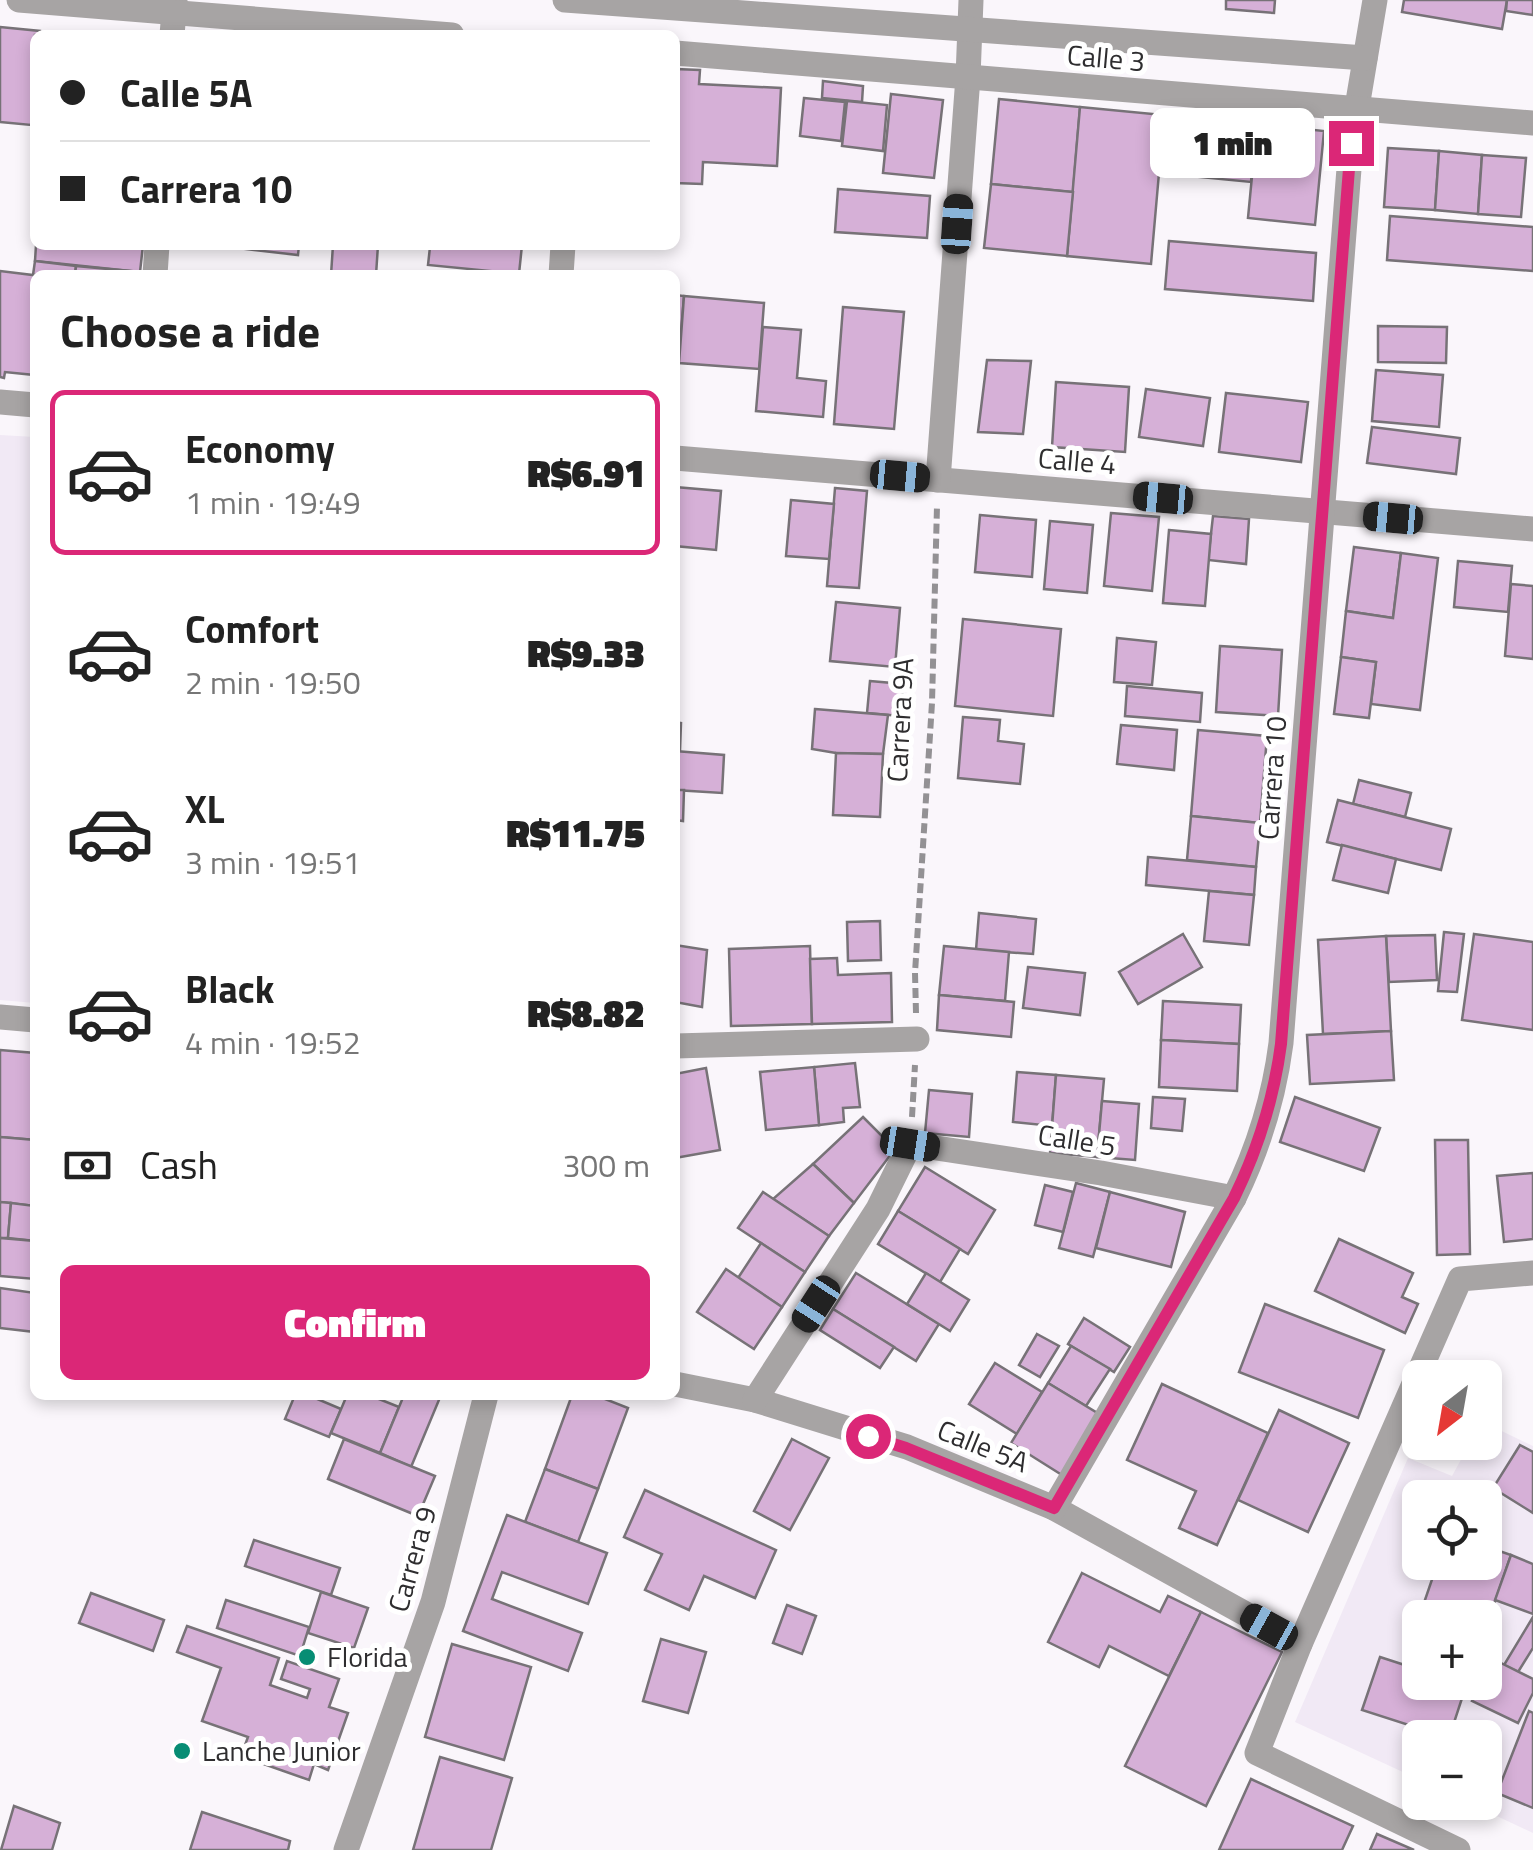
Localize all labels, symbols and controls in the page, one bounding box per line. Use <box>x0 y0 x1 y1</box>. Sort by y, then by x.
street label: Calle 3 <box>1065 33 1147 82</box>
text: Calle 5A <box>120 64 252 122</box>
callout: 1 min <box>1151 108 1316 178</box>
text: 1 min <box>1193 119 1272 167</box>
route end <box>1329 121 1374 166</box>
text: Carrera 10 <box>120 160 292 218</box>
car <box>940 193 974 255</box>
text: Choose a ride <box>60 296 320 364</box>
text: Economy <box>185 420 335 478</box>
icon: car <box>65 428 155 518</box>
street label: Calle 4 <box>1036 436 1118 485</box>
text: R$6.91 <box>527 444 645 502</box>
car <box>869 458 931 494</box>
text: 1 min · 19:49 <box>185 478 361 526</box>
car <box>1132 480 1194 516</box>
car <box>1362 500 1424 536</box>
text: Comfort <box>185 600 319 658</box>
icon: car <box>65 608 155 698</box>
text: R$9.33 <box>527 624 645 682</box>
street label: Carrera 9A <box>875 656 924 783</box>
text: 2 min · 19:50 <box>185 658 361 706</box>
street label: Carrera 10 <box>1246 715 1297 841</box>
text: XL <box>185 780 225 838</box>
icon: car <box>65 788 155 878</box>
text: R$11.75 <box>506 804 645 862</box>
text: 3 min · 19:51 <box>185 838 361 886</box>
text: Black <box>185 960 274 1018</box>
icon: car <box>65 968 155 1058</box>
text: R$8.82 <box>527 984 645 1042</box>
text: 4 min · 19:52 <box>185 1018 361 1066</box>
street label: Calle 5 <box>1035 1112 1119 1167</box>
car <box>878 1124 942 1164</box>
text: Cash <box>140 1136 218 1194</box>
icon: cash <box>60 1138 115 1193</box>
text: 300 m <box>562 1141 650 1189</box>
button: Confirm <box>60 1265 650 1380</box>
car <box>787 1271 845 1337</box>
north arrow <box>1402 1360 1502 1460</box>
map controls <box>1402 1360 1502 1820</box>
street label: Calle 5A <box>931 1408 1036 1483</box>
route start <box>846 1414 891 1459</box>
button: locate <box>1402 1480 1502 1580</box>
street label: Carrera 9 <box>376 1501 447 1617</box>
car <box>1235 1599 1303 1655</box>
button: + <box>1402 1600 1502 1700</box>
place label: Florida <box>327 1635 408 1678</box>
marker: Florida <box>296 1646 318 1668</box>
button: − <box>1402 1720 1502 1820</box>
place label: Lanche Junior <box>202 1729 361 1772</box>
marker: Lanche Junior <box>171 1740 193 1762</box>

